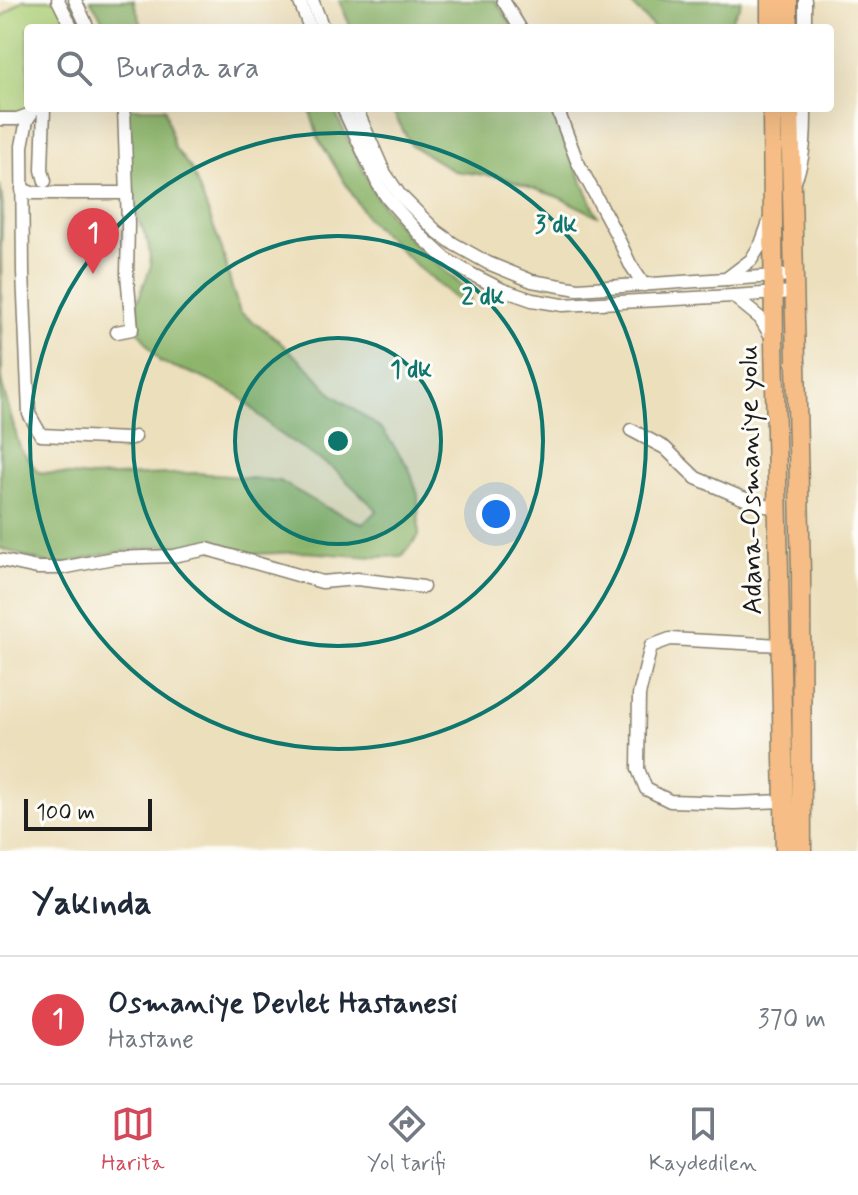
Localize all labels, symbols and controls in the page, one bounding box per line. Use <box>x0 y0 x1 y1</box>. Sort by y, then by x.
search box <box>24 24 834 112</box>
icon: search <box>52 46 96 90</box>
text: Burada ara <box>116 49 259 88</box>
pin: 1 <box>67 208 119 274</box>
text: 3 dk <box>535 210 577 241</box>
text: 2 dk <box>462 282 505 313</box>
street label: Adana-Osmaniye yolu <box>731 345 772 615</box>
text: 1 dk <box>390 355 432 386</box>
centre of rings <box>324 427 352 455</box>
your location <box>476 494 516 534</box>
scale bar <box>24 795 152 831</box>
text: 100 m <box>36 799 95 827</box>
text: Yakında <box>32 881 152 926</box>
text: Osmaniye Devlet Hastanesi <box>108 984 457 1023</box>
text: 1 <box>52 1003 64 1037</box>
text: 370 m <box>758 1003 826 1037</box>
text: Hastane <box>108 1023 194 1057</box>
tab: Harita <box>101 1102 164 1178</box>
tab: Yol tarifi <box>367 1102 446 1178</box>
tab: Kaydedilen <box>649 1102 757 1178</box>

